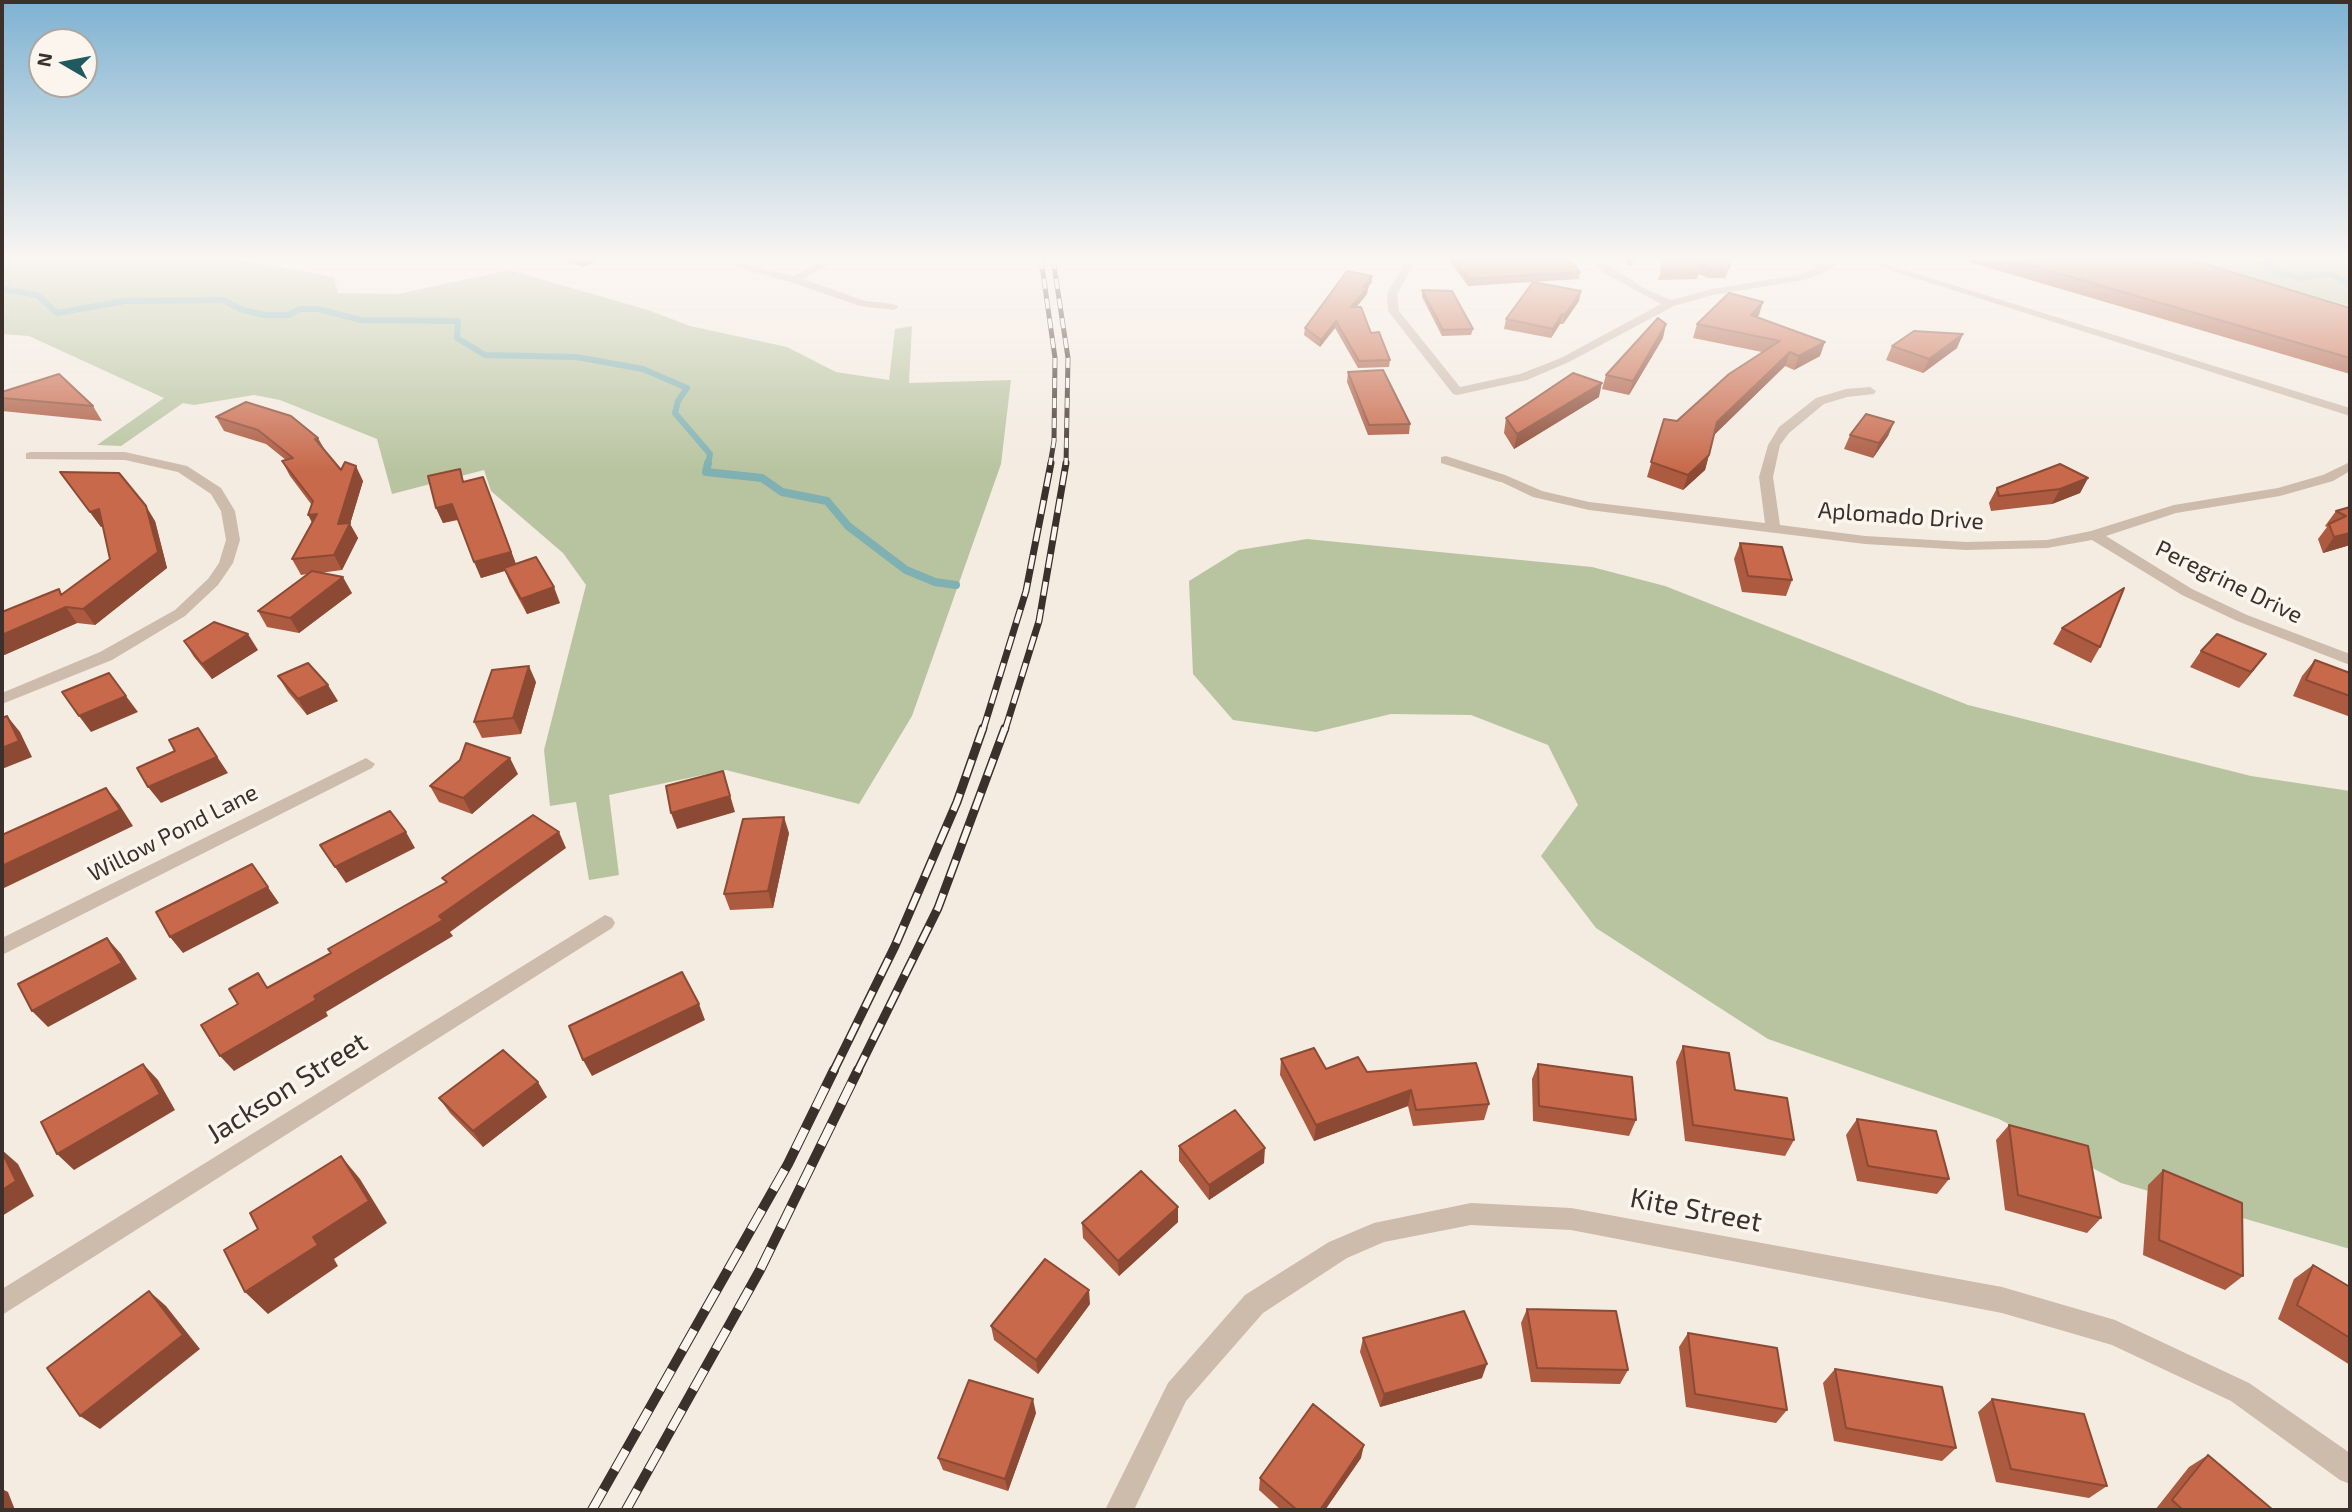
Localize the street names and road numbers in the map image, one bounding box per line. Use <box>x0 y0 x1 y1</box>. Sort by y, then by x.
street label: Aplomado Drive <box>1817 496 1985 536</box>
street label: Peregrine Drive <box>2151 534 2307 630</box>
street label: Willow Pond Lane <box>84 778 262 888</box>
street label: Jackson Street <box>200 1025 374 1151</box>
street label: Kite Street <box>1627 1181 1765 1239</box>

